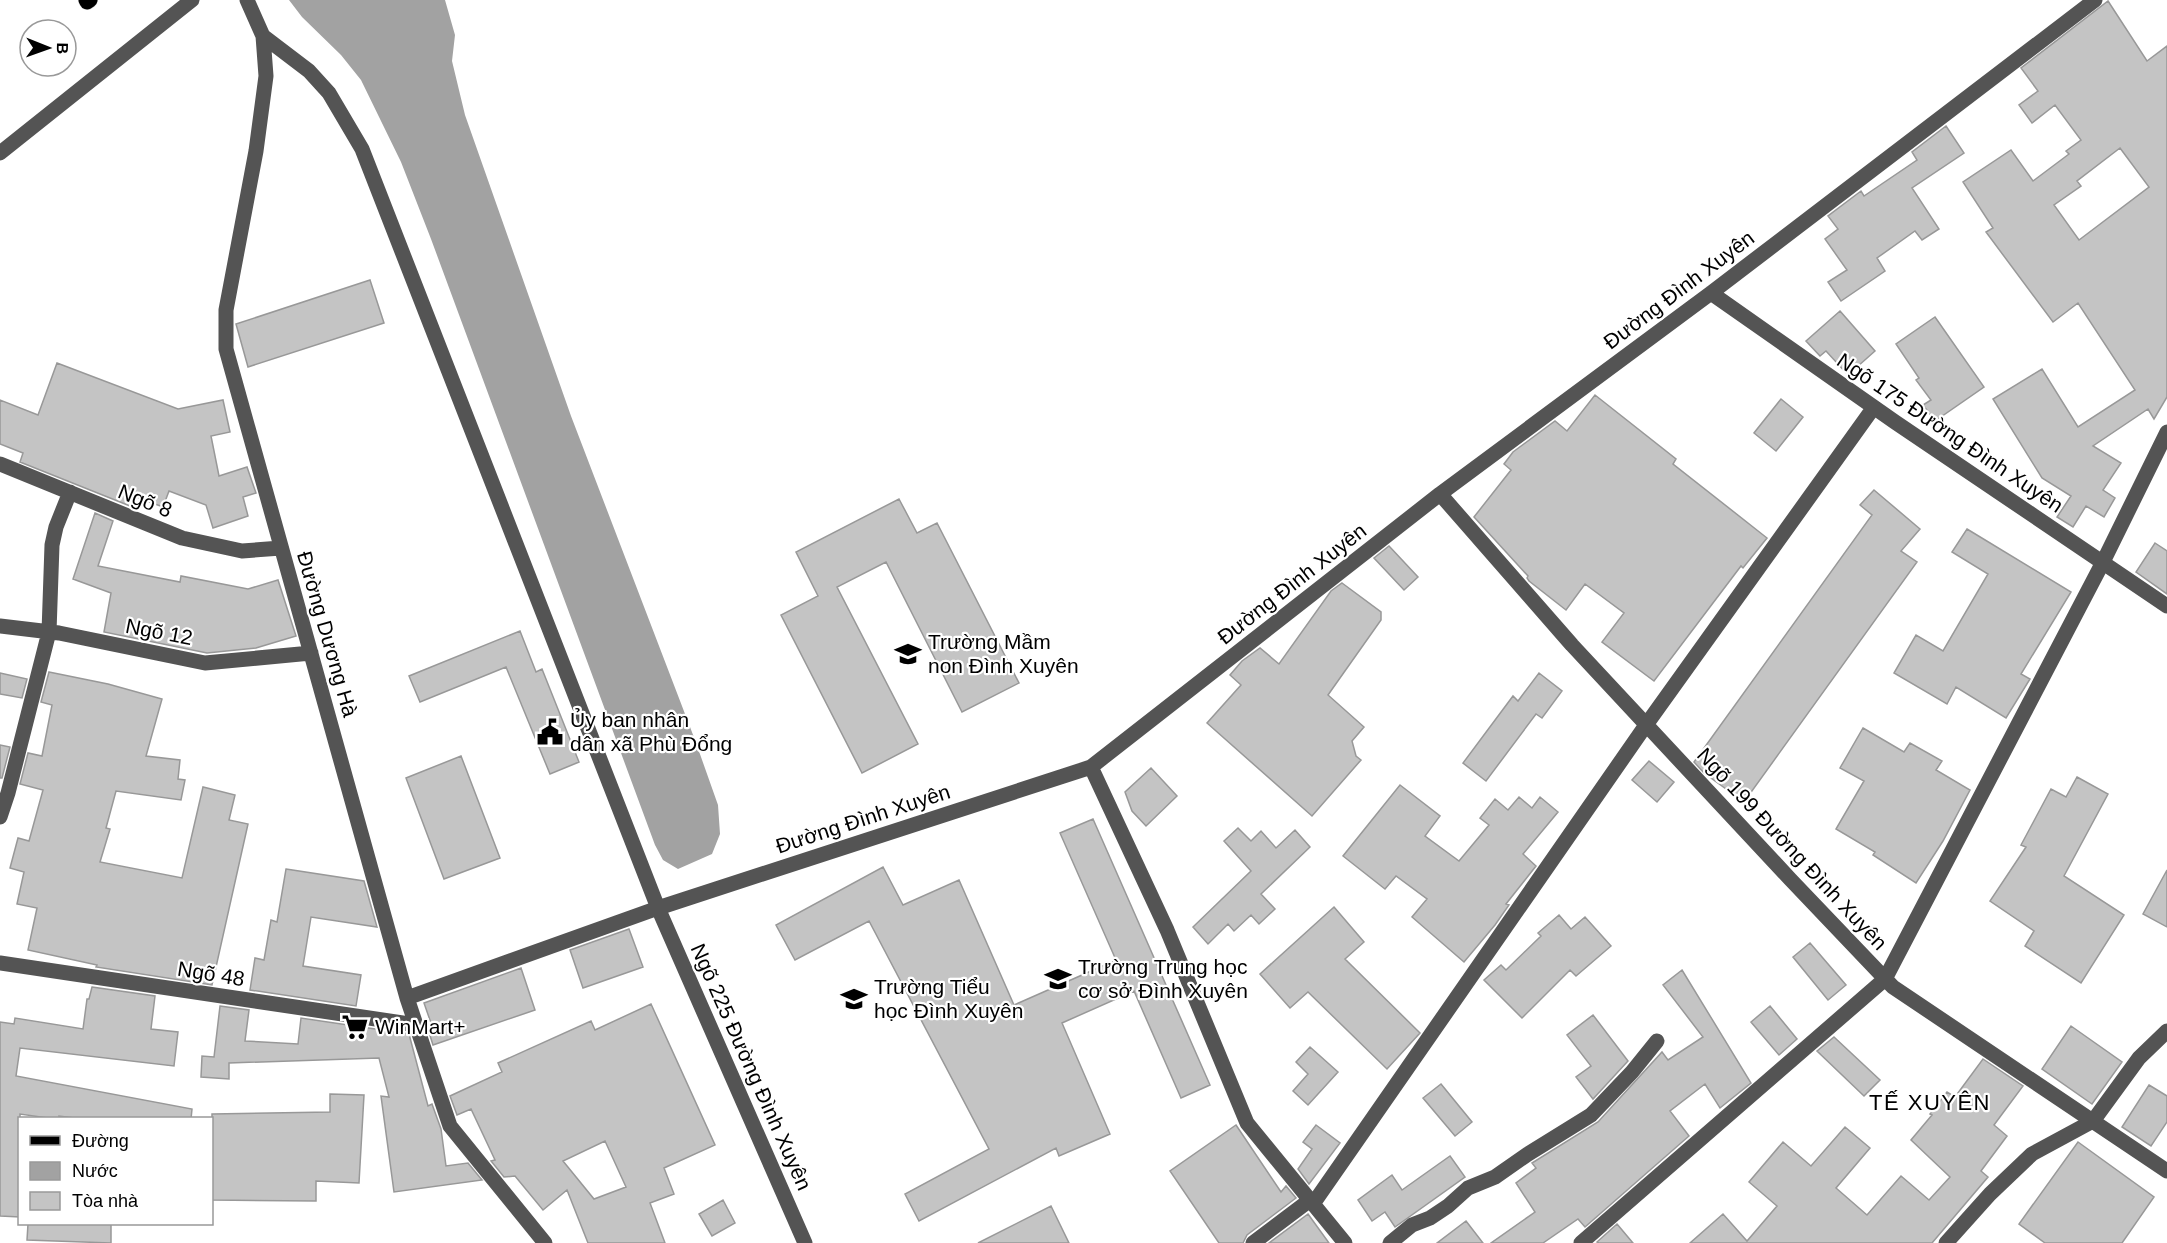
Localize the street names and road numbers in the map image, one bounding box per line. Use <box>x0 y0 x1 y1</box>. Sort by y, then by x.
street label: Đường Đình Xuyên <box>1599 226 1758 354</box>
street label: Ngõ 175 Đường Đình Xuyên <box>1833 348 2067 517</box>
street label: Ngõ 8 <box>115 479 175 522</box>
street label: Đường Đình Xuyên <box>1213 519 1370 649</box>
street label: Đường Dương Hà <box>293 548 362 720</box>
street label: Ngõ 12 <box>124 614 195 649</box>
street label: Ngõ 199 Đường Đình Xuyên <box>1693 743 1892 954</box>
street label: Đường Đình Xuyên <box>773 779 953 858</box>
street label: Ngõ 225 Đường Đình Xuyên <box>687 940 816 1194</box>
street label: Ngõ 48 <box>176 957 246 990</box>

